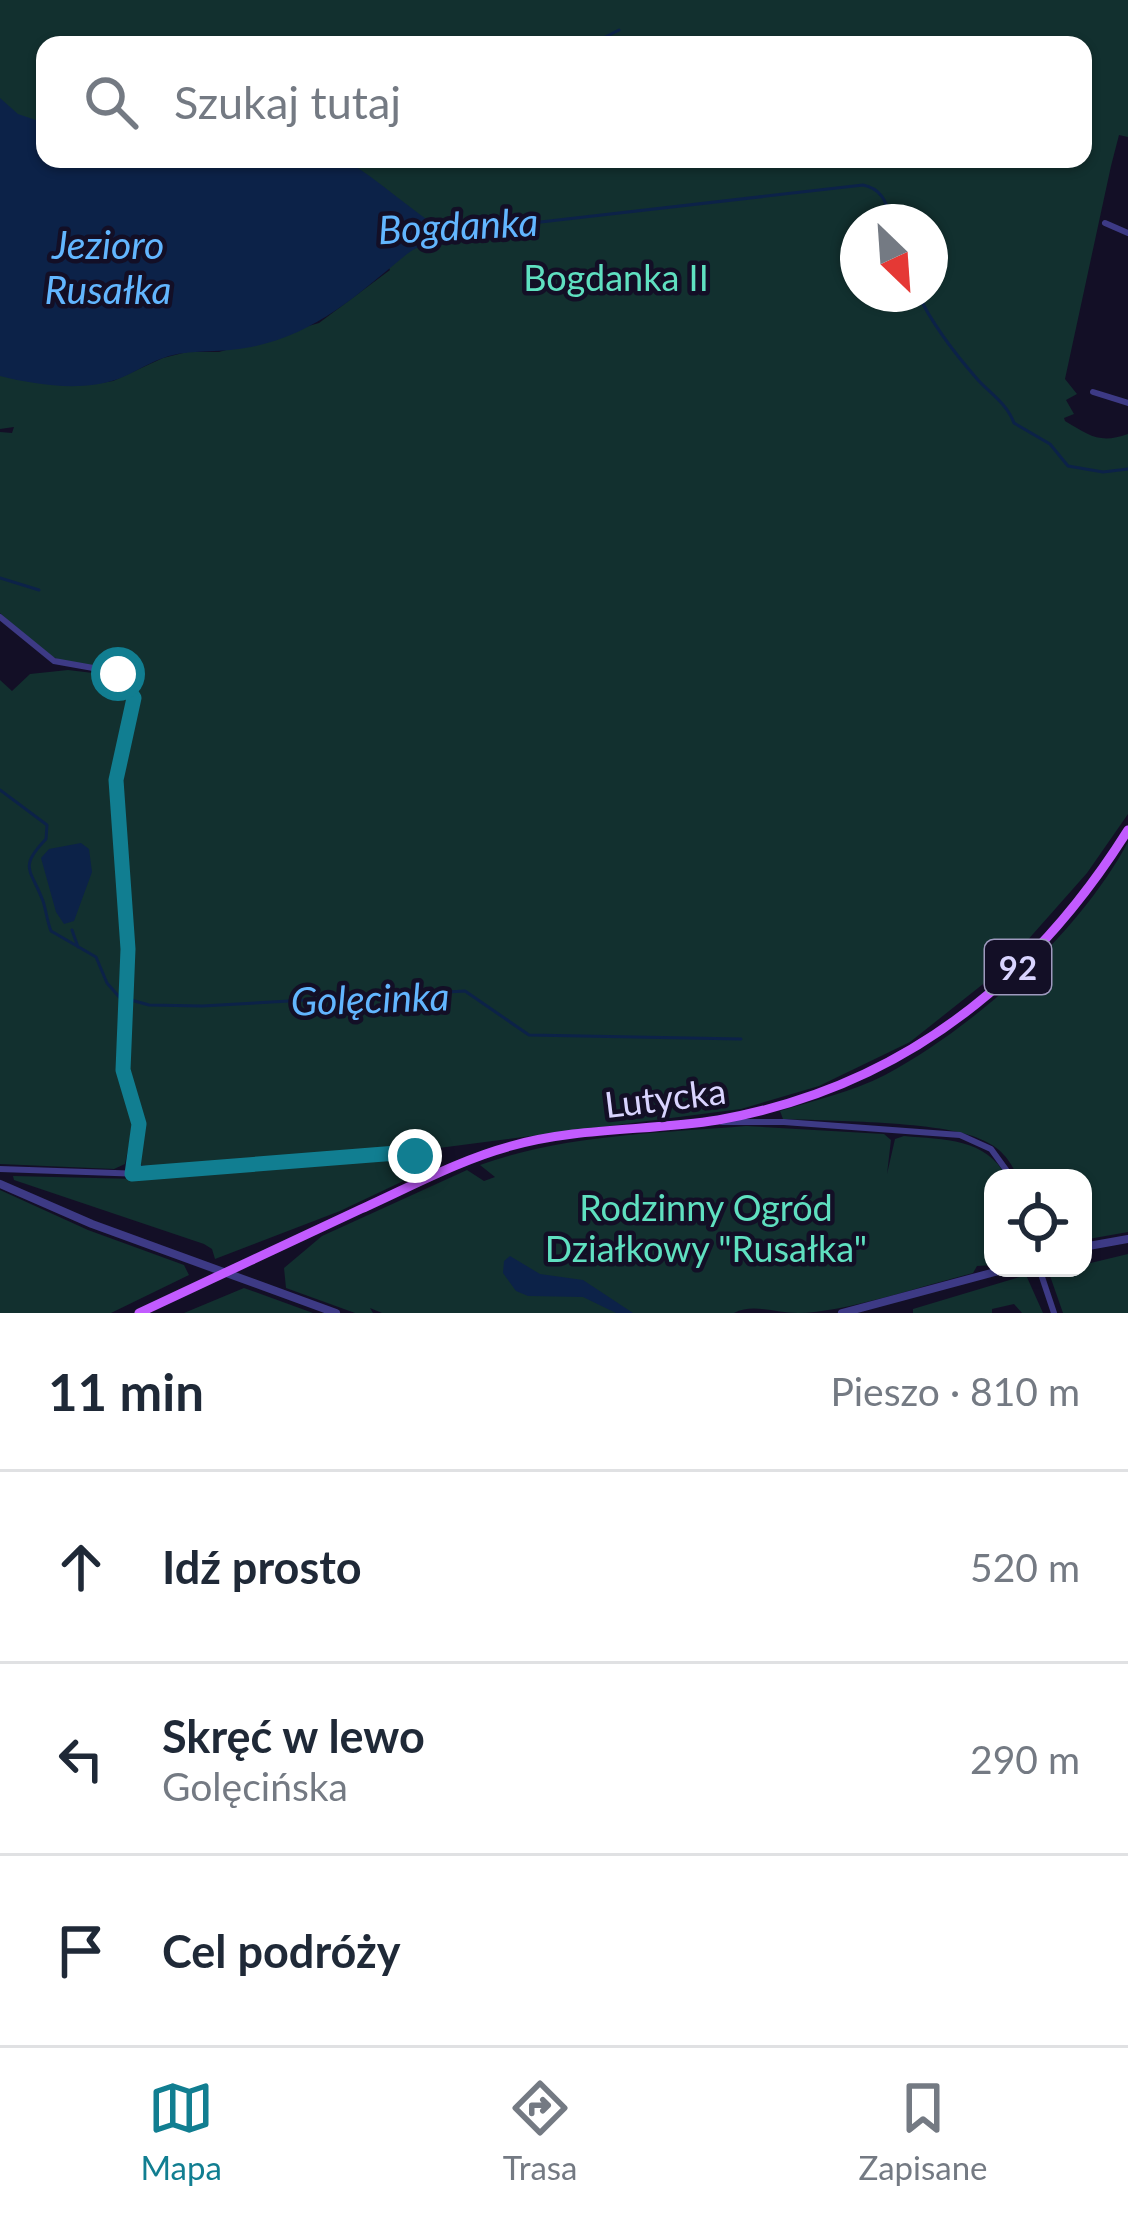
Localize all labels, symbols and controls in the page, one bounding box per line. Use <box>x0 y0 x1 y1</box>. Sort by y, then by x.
search box <box>36 36 1092 168</box>
icon: search <box>78 69 144 135</box>
text: Szukaj tutaj <box>174 75 401 129</box>
water label: Bogdanka <box>377 198 539 252</box>
north arrow <box>840 204 948 312</box>
water label: Jezioro Rusałka <box>45 221 171 312</box>
park label: Bogdanka II <box>523 255 709 299</box>
route start <box>91 647 145 701</box>
road number: 92 <box>985 940 1051 994</box>
water label: Golęcinka <box>290 972 450 1024</box>
street label: Lutycka <box>602 1068 728 1126</box>
route end <box>388 1129 442 1183</box>
map controls <box>984 1169 1092 1277</box>
button: locate <box>984 1169 1092 1277</box>
park label: Rodzinny Ogród Działkowy "Rusałka" <box>545 1185 867 1270</box>
text: 11 min <box>48 1361 204 1422</box>
text: Pieszo · 810 m <box>830 1368 1080 1414</box>
icon: ahead <box>48 1534 114 1600</box>
text: Idź prosto <box>162 1540 362 1594</box>
text: 520 m <box>970 1544 1080 1590</box>
text: Skręć w lewo <box>162 1709 425 1763</box>
icon: left <box>48 1726 114 1792</box>
text: 290 m <box>970 1736 1080 1782</box>
text: Golęcińska <box>162 1763 348 1809</box>
icon: arrive <box>48 1918 114 1984</box>
text: Cel podróży <box>162 1924 400 1978</box>
tab: Mapa <box>140 2075 222 2187</box>
tab: Trasa <box>503 2075 578 2187</box>
tab: Zapisane <box>858 2075 988 2187</box>

